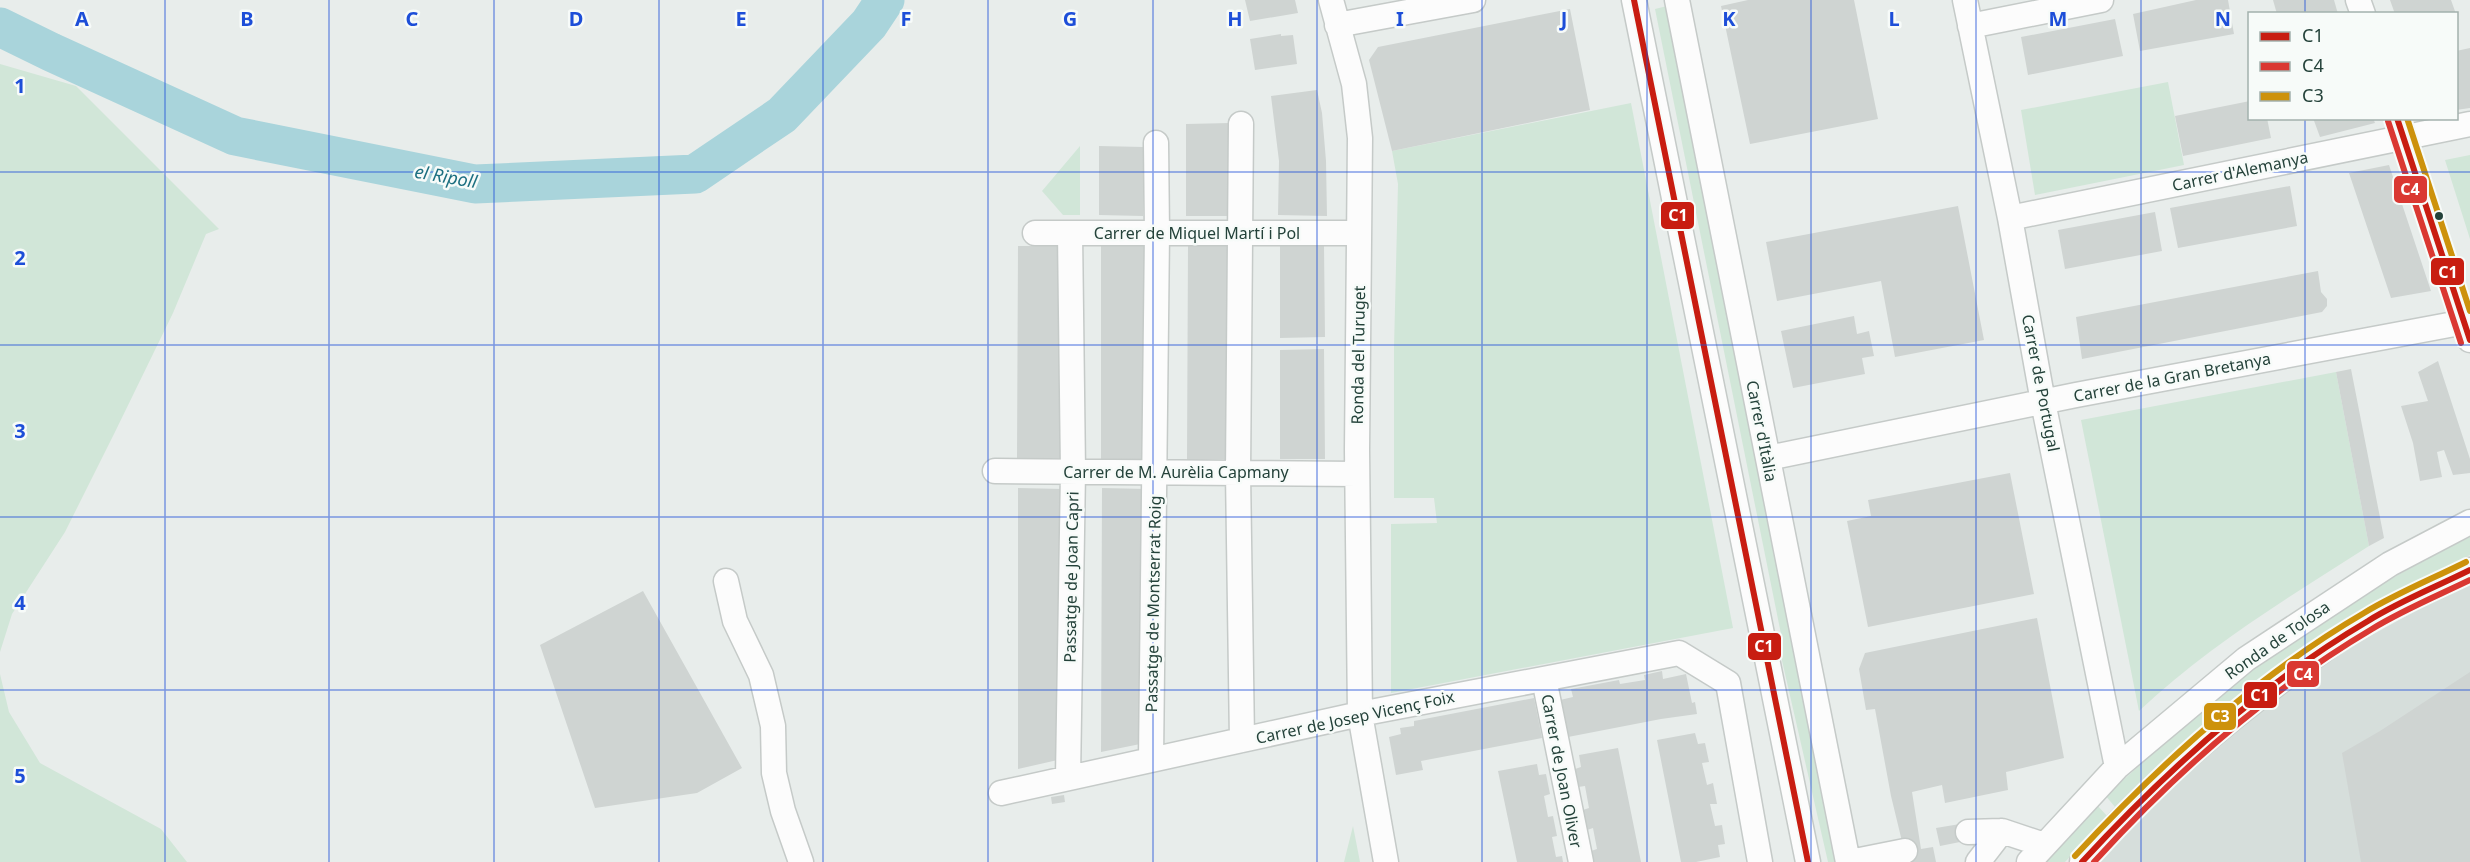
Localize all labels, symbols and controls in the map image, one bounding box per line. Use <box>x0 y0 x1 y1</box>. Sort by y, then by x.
text: A <box>75 5 89 32</box>
text: B <box>240 5 254 32</box>
text: C <box>406 5 419 32</box>
text: D <box>569 5 583 32</box>
text: E <box>735 5 747 32</box>
text: F <box>901 5 911 32</box>
text: G <box>1063 5 1077 32</box>
text: H <box>1227 5 1243 32</box>
text: I <box>1396 5 1404 32</box>
text: J <box>1559 5 1567 32</box>
text: K <box>1722 5 1736 32</box>
text: L <box>1888 5 1900 32</box>
text: M <box>2049 5 2067 32</box>
text: N <box>2215 5 2231 32</box>
legend <box>2248 12 2458 120</box>
text: C1 <box>2302 23 2324 47</box>
text: C4 <box>2302 53 2324 77</box>
text: 1 <box>14 72 26 99</box>
text: C3 <box>2302 83 2324 107</box>
street label: Carrer d'Alemanya <box>2170 146 2310 196</box>
water label: el Ripoll <box>413 159 480 193</box>
line badge: C4 <box>2393 175 2428 204</box>
text: C4 <box>2400 178 2420 200</box>
line badge: C1 <box>1660 201 1695 230</box>
text: C1 <box>1668 204 1688 226</box>
unlabelled marker <box>2433 210 2445 222</box>
street label: Carrer de Miquel Martí i Pol <box>1094 222 1300 244</box>
text: 2 <box>14 244 26 271</box>
line badge: C1 <box>2430 257 2465 286</box>
text: C1 <box>2438 261 2458 283</box>
street label: Ronda del Turuget <box>1346 285 1370 425</box>
street label: Carrer de Portugal <box>2017 312 2065 454</box>
street label: Carrer de la Gran Bretanya <box>2071 347 2273 407</box>
street label: Carrer d'Itàlia <box>1741 379 1783 483</box>
text: 3 <box>14 417 26 444</box>
street label: Carrer de M. Aurèlia Capmany <box>1063 461 1290 483</box>
street label: Passatge de Joan Capri <box>1059 491 1083 663</box>
street label: Passatge de Montserrat Roig <box>1140 495 1166 713</box>
text: 4 <box>14 589 26 616</box>
street label: Ronda de Tolosa <box>2220 596 2334 684</box>
line badge: C1 <box>1747 632 1782 661</box>
text: C1 <box>1754 635 1774 657</box>
line badge: C4 <box>2286 660 2320 688</box>
text: C4 <box>2293 663 2313 685</box>
line badge: C1 <box>2243 681 2278 709</box>
text: C1 <box>2250 684 2270 706</box>
street label: Carrer de Josep Vicenç Foix <box>1254 685 1457 749</box>
street label: Carrer de Joan Oliver <box>1536 692 1588 850</box>
line badge: C3 <box>2203 702 2237 731</box>
text: C3 <box>2210 705 2230 727</box>
text: 5 <box>14 762 26 789</box>

